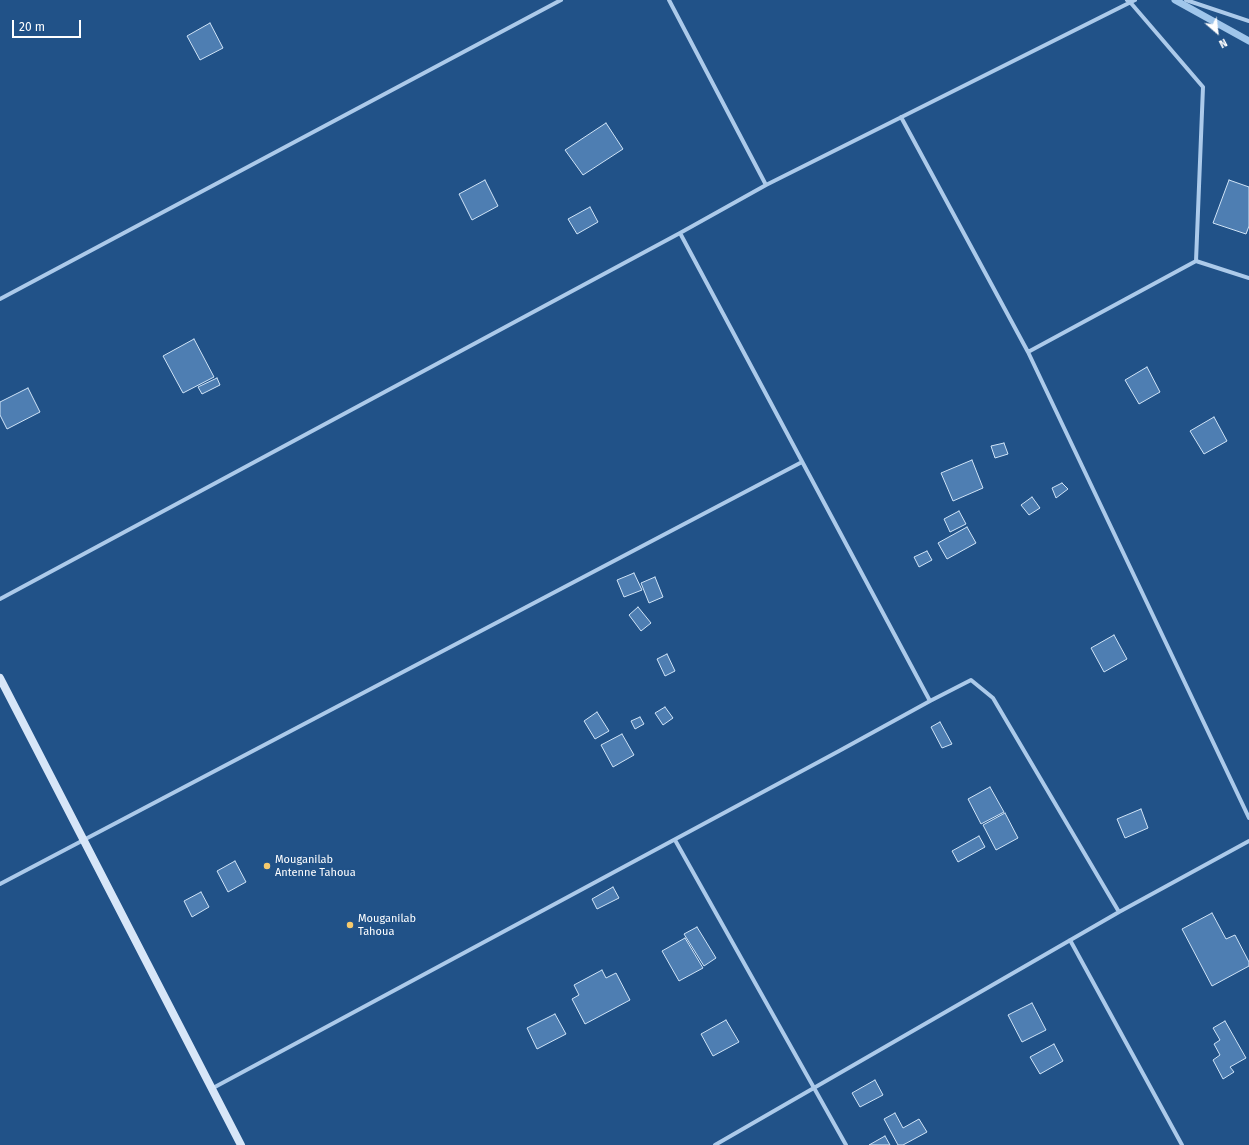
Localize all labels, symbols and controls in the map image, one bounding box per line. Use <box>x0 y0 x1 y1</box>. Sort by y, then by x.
scale bar <box>14 12 83 38</box>
north arrow <box>1197 12 1237 52</box>
text: 20 m <box>19 20 45 34</box>
text: N <box>1217 36 1229 50</box>
place label: Mouganilab Antenne Tahoua <box>275 853 356 879</box>
marker: Mouganilab Antenne Tahoua <box>262 861 272 871</box>
place label: Mouganilab Tahoua <box>358 912 416 938</box>
marker: Mouganilab Tahoua <box>345 920 355 930</box>

